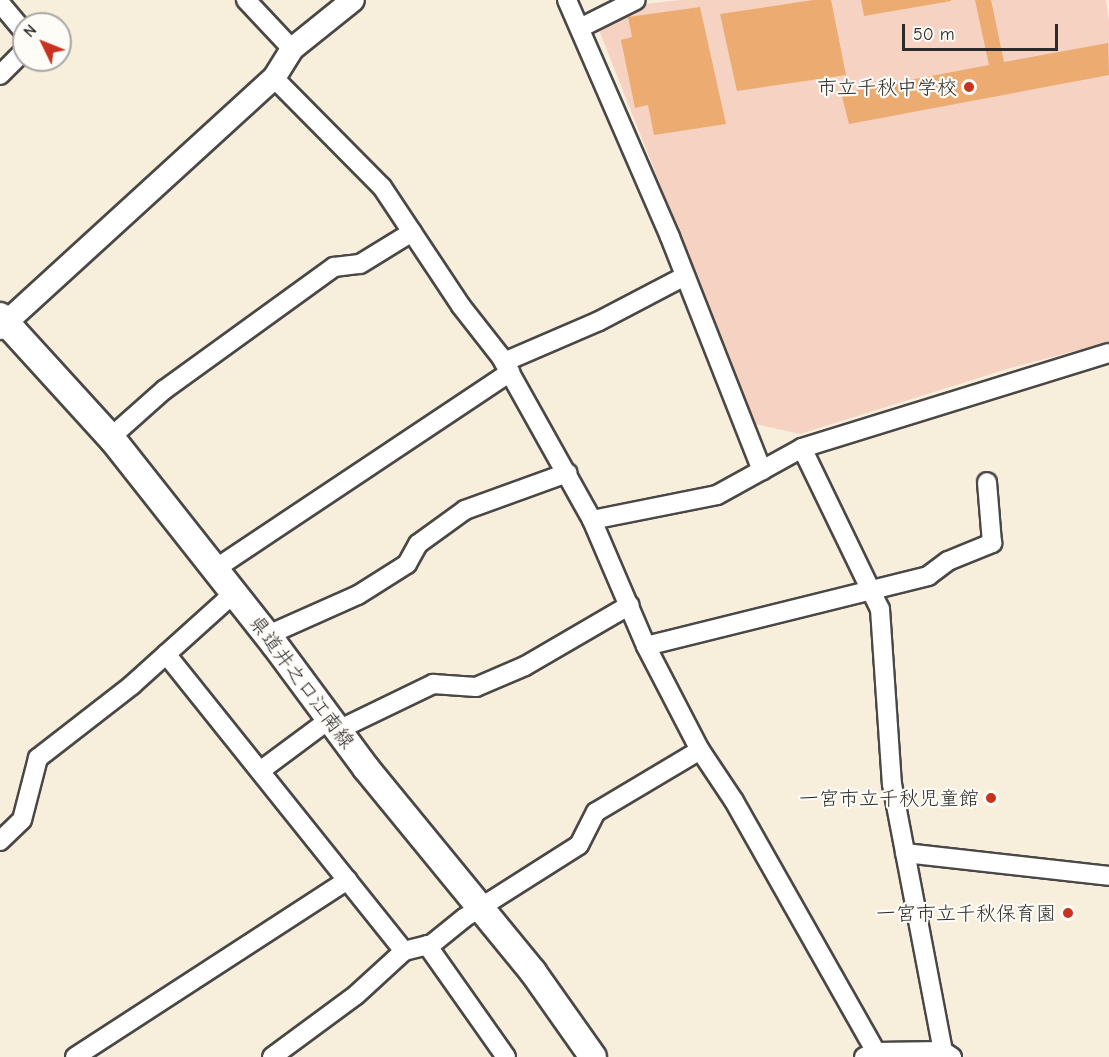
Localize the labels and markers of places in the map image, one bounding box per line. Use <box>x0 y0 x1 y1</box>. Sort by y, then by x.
place label: 市立千秋中学校 <box>817 75 957 99</box>
marker: 市立千秋中学校 <box>962 80 976 94</box>
place label: 一宮市立千秋児童館 <box>799 786 979 810</box>
marker: 一宮市立千秋児童館 <box>984 791 998 805</box>
place label: 一宮市立千秋保育園 <box>876 901 1056 925</box>
marker: 一宮市立千秋保育園 <box>1061 906 1075 920</box>

